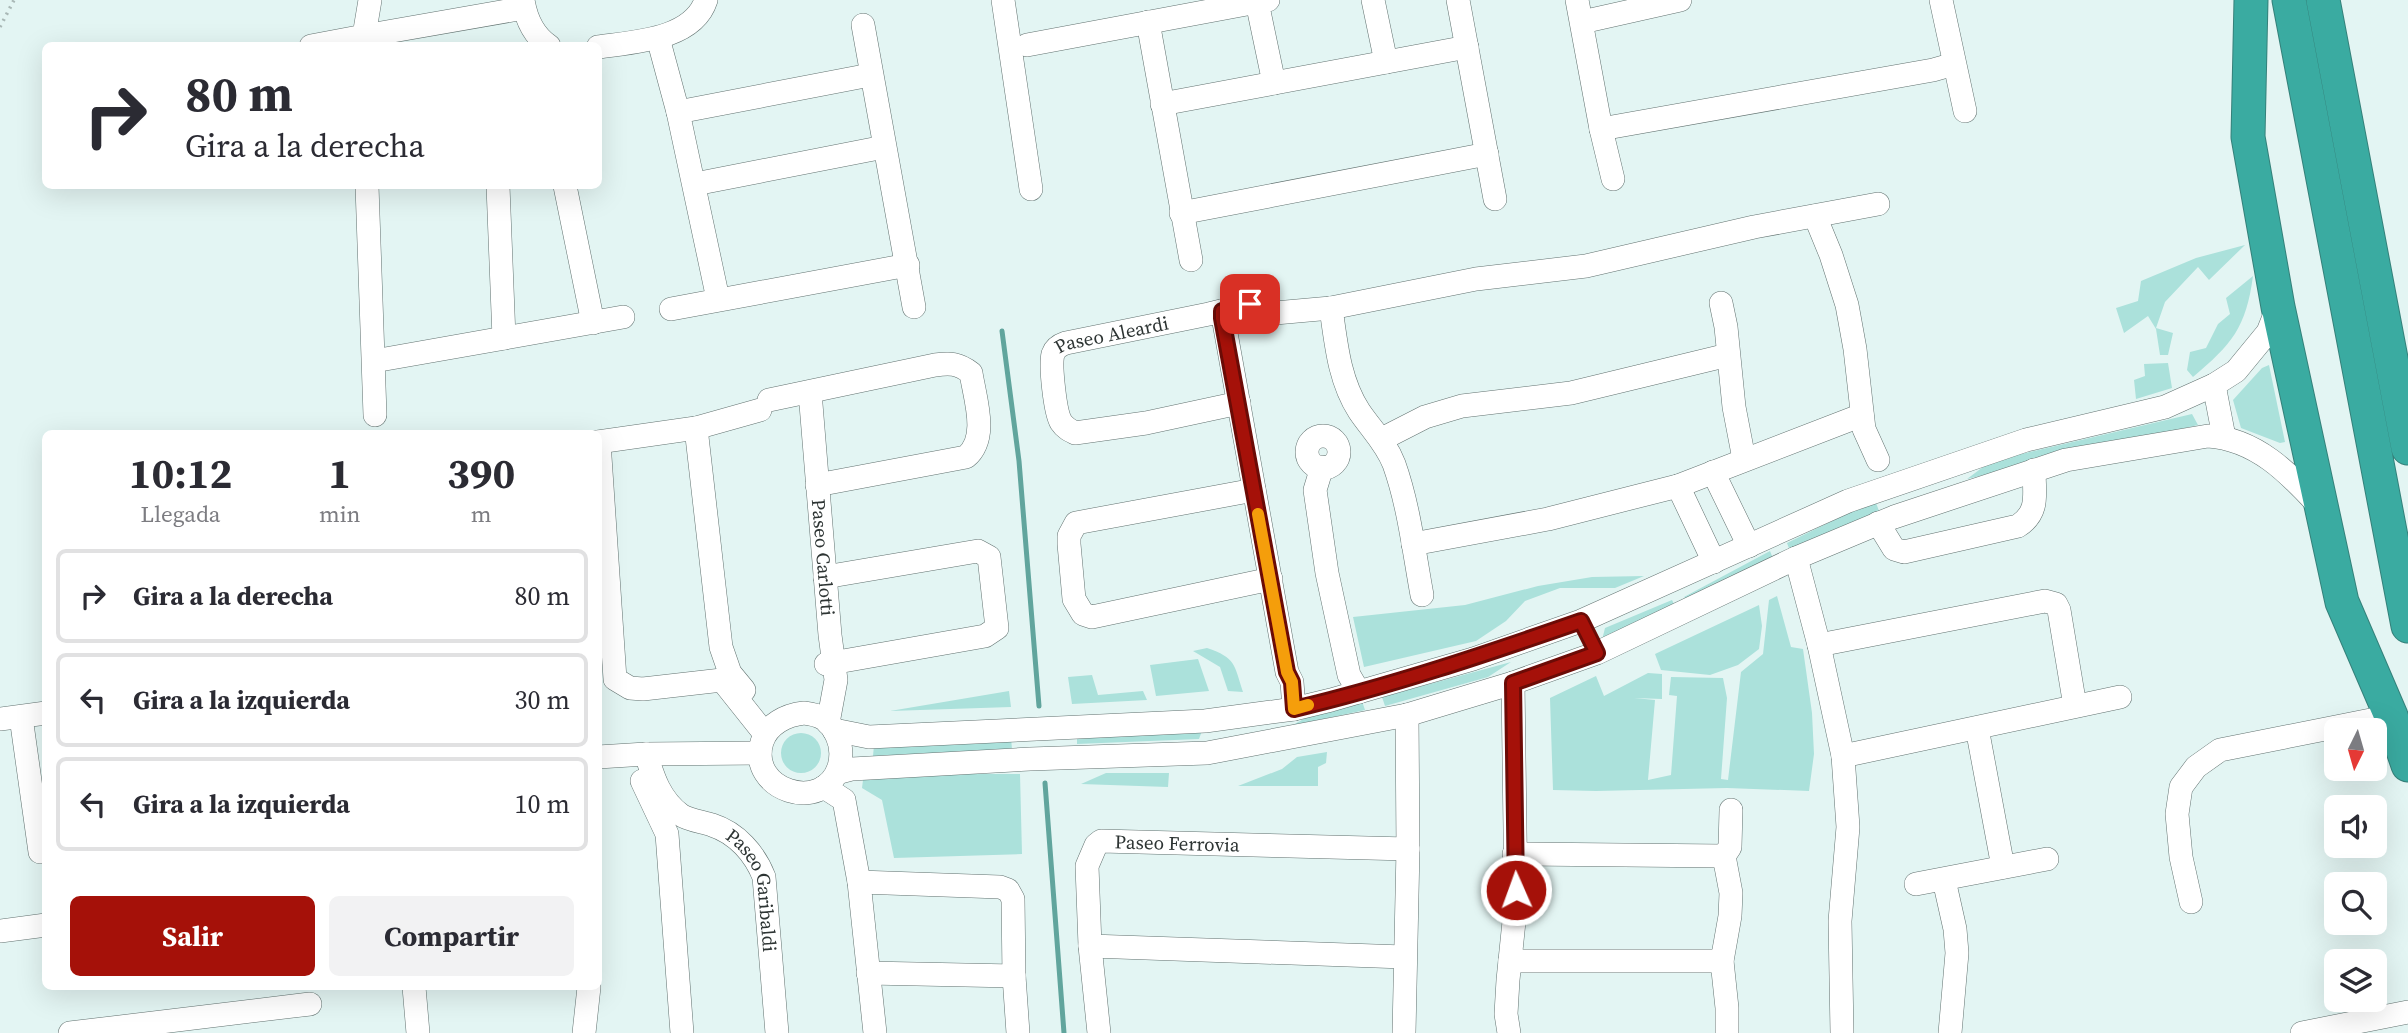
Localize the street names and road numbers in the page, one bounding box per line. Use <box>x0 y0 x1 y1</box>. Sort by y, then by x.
street label: Paseo Aleardi <box>1049 309 1171 359</box>
street label: Paseo Carlotti <box>806 498 841 617</box>
street label: Paseo Garibaldi <box>721 822 783 953</box>
street label: Paseo Ferrovia <box>1114 828 1240 858</box>

